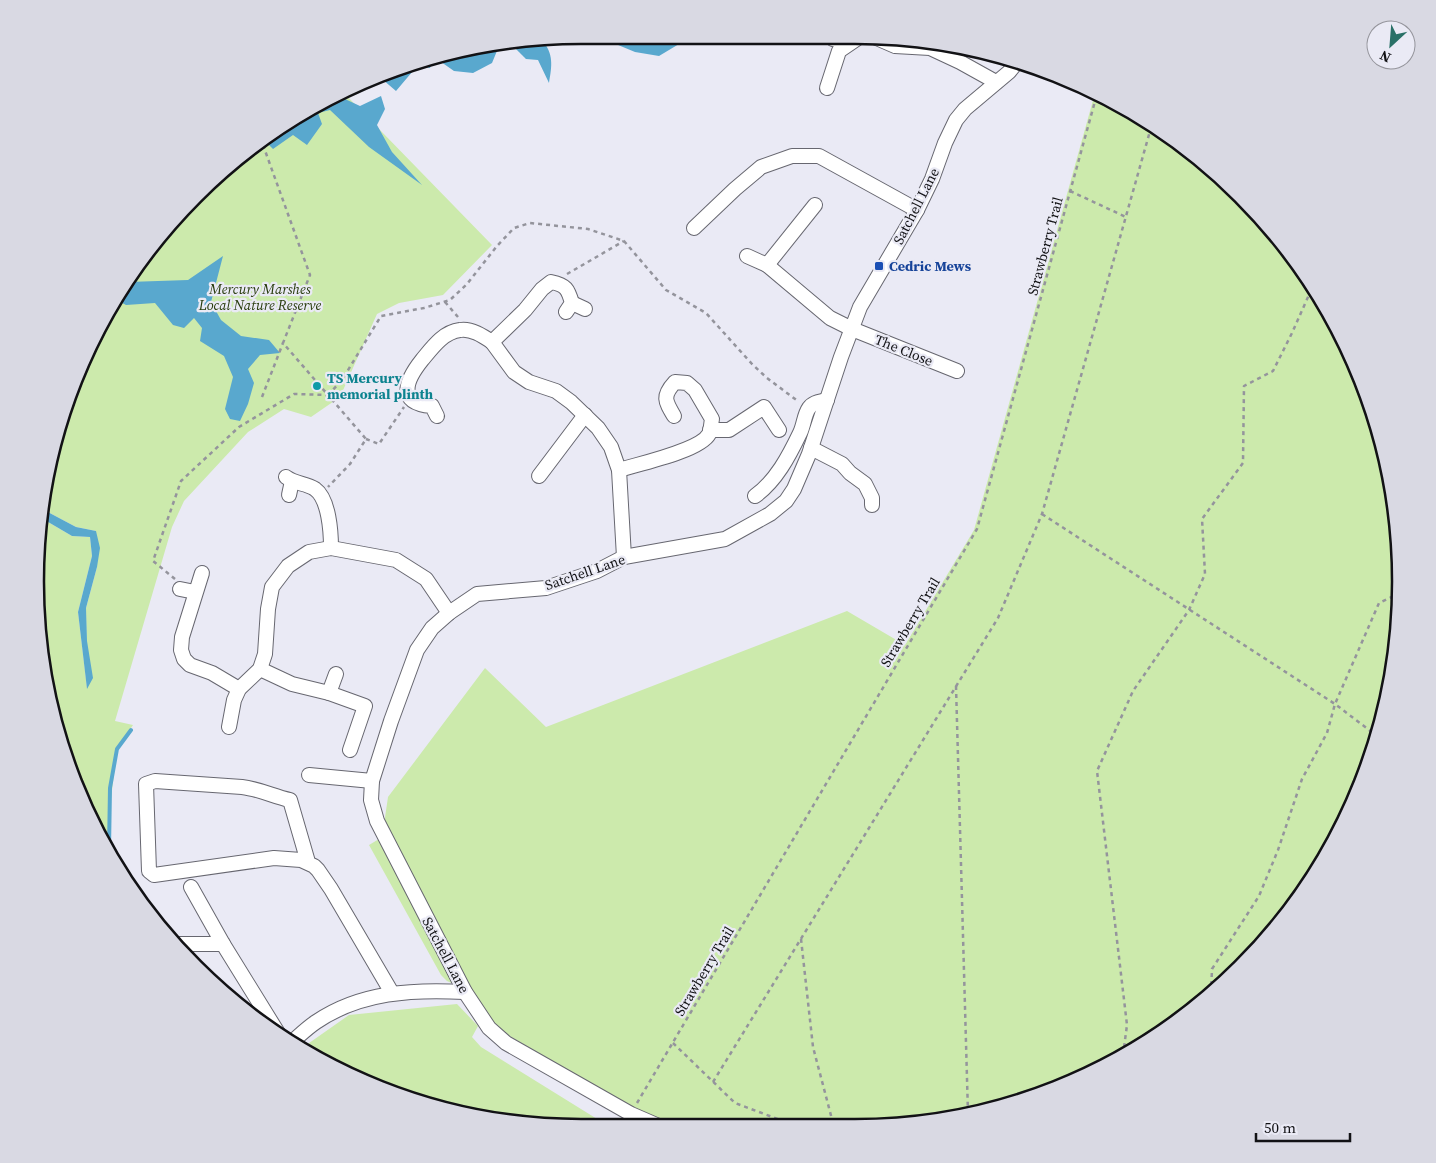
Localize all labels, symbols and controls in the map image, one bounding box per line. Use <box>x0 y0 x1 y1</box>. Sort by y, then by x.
north arrow <box>1366 20 1416 70</box>
text: N <box>1376 45 1394 68</box>
street label: Satchell Lane <box>888 164 944 248</box>
street label: Strawberry Trail <box>1022 195 1068 297</box>
place label: Cedric Mews <box>889 256 972 276</box>
marker: Cedric Mews <box>873 260 885 272</box>
park label: Mercury Marshes Local Nature Reserve <box>198 279 322 315</box>
street label: The Close <box>872 329 936 371</box>
place label: TS Mercury memorial plinth <box>327 368 434 404</box>
marker: TS Mercury memorial plinth <box>311 380 323 392</box>
street label: Satchell Lane <box>542 549 628 595</box>
street label: Strawberry Trail <box>875 573 945 671</box>
street label: Satchell Lane <box>418 913 474 997</box>
street label: Strawberry Trail <box>669 922 739 1020</box>
scale bar <box>1256 1110 1350 1142</box>
text: 50 m <box>1264 1117 1296 1138</box>

